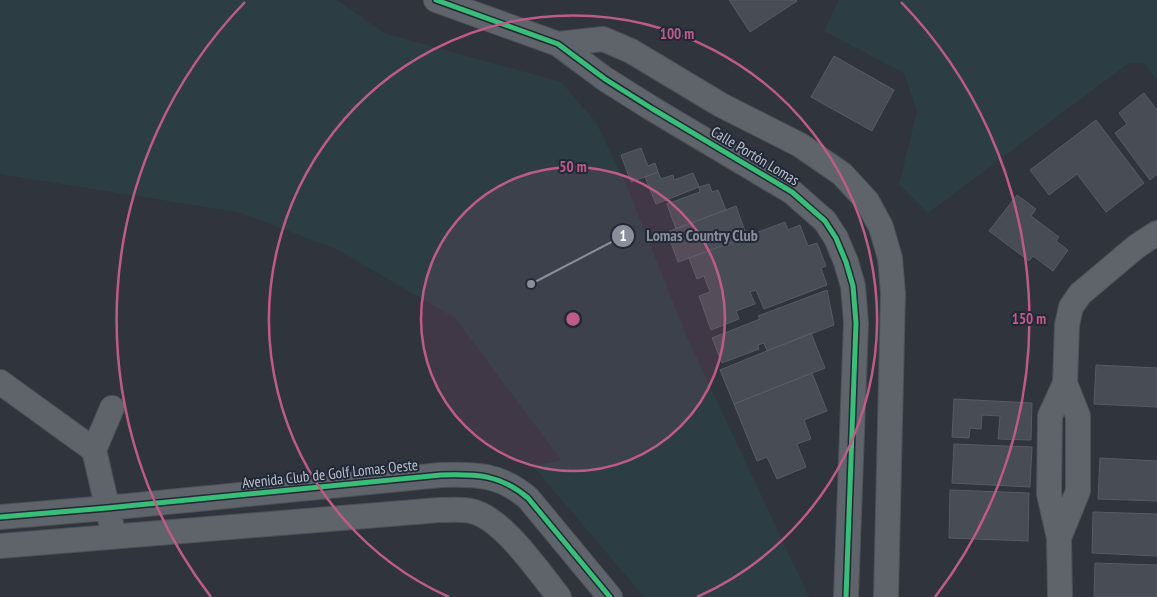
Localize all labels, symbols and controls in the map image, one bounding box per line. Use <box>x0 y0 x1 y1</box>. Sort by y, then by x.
text: 100 m <box>660 24 694 43</box>
street label: Calle Portón Lomas <box>708 122 803 189</box>
text: 50 m <box>559 157 587 176</box>
callout: Lomas Country Club <box>611 220 768 251</box>
text: Lomas Country Club <box>646 225 758 245</box>
text: 1 <box>619 226 627 245</box>
text: 150 m <box>1012 309 1046 328</box>
centre of rings <box>564 310 582 328</box>
street label: Avenida Club de Golf Lomas Oeste <box>241 455 419 492</box>

